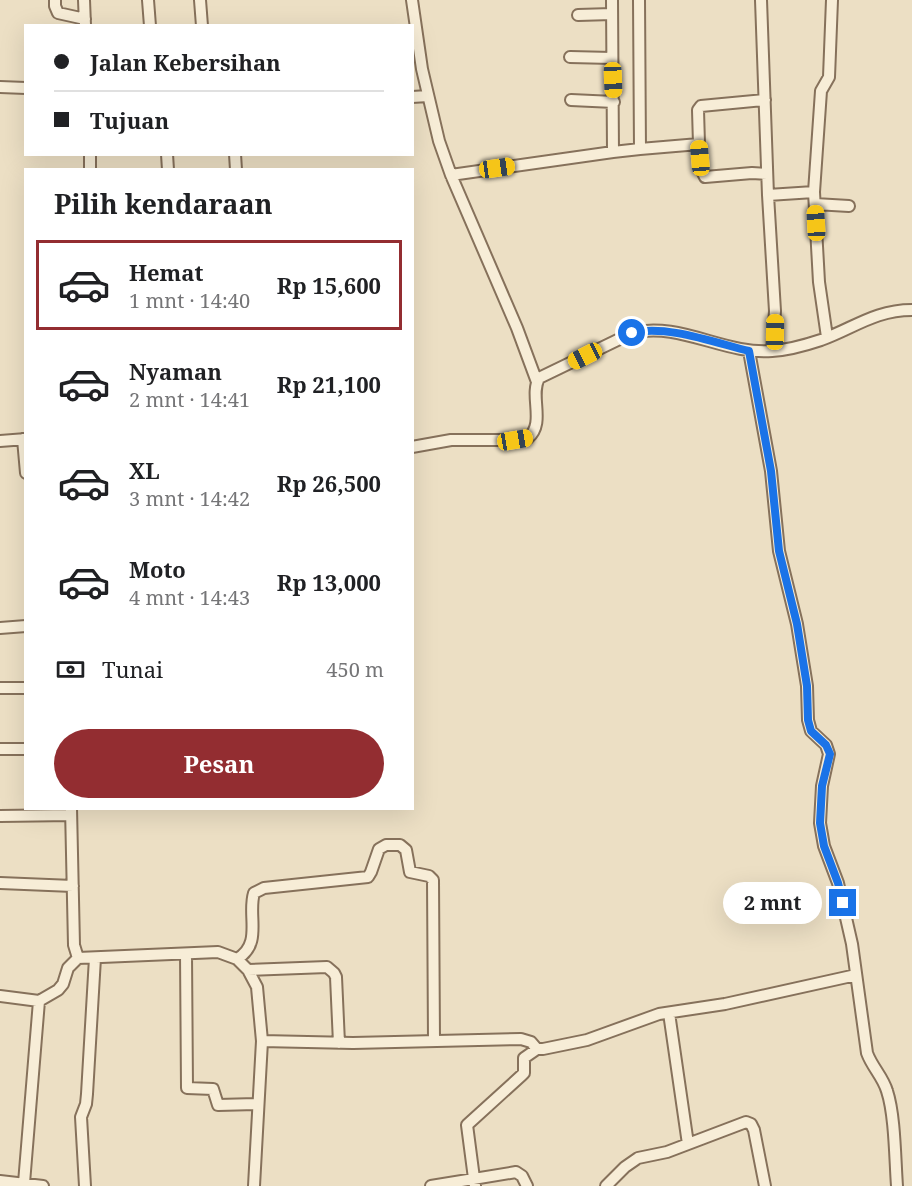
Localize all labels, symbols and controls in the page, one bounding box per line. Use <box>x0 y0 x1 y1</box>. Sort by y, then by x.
text: Jalan Kebersihan <box>90 47 281 77</box>
car <box>603 62 623 98</box>
text: Tujuan <box>90 105 169 135</box>
car <box>689 139 711 177</box>
car <box>478 157 516 179</box>
text: Pilih kendaraan <box>54 185 273 222</box>
car <box>806 205 826 241</box>
text: Hemat <box>129 257 203 287</box>
icon: car <box>57 258 111 312</box>
text: Rp 15,600 <box>277 270 381 300</box>
text: 1 mnt · 14:40 <box>129 287 250 314</box>
car <box>766 314 784 350</box>
route start <box>618 319 645 346</box>
car <box>565 340 605 372</box>
text: Nyaman <box>129 356 222 386</box>
icon: car <box>57 357 111 411</box>
text: Rp 21,100 <box>277 369 381 399</box>
text: 2 mnt · 14:41 <box>129 386 250 413</box>
car <box>496 428 534 452</box>
text: XL <box>129 455 160 485</box>
icon: car <box>57 456 111 510</box>
text: Rp 26,500 <box>277 468 381 498</box>
text: 3 mnt · 14:42 <box>129 485 250 512</box>
text: Moto <box>129 554 186 584</box>
icon: car <box>57 555 111 609</box>
text: Rp 13,000 <box>277 567 381 597</box>
text: 4 mnt · 14:43 <box>129 584 250 611</box>
icon: cash <box>54 653 87 686</box>
text: Tunai <box>102 654 163 684</box>
text: 450 m <box>326 656 384 683</box>
button: Pesan <box>54 729 384 798</box>
callout: 2 mnt <box>723 882 822 924</box>
text: 2 mnt <box>744 889 801 916</box>
route end <box>829 889 856 916</box>

